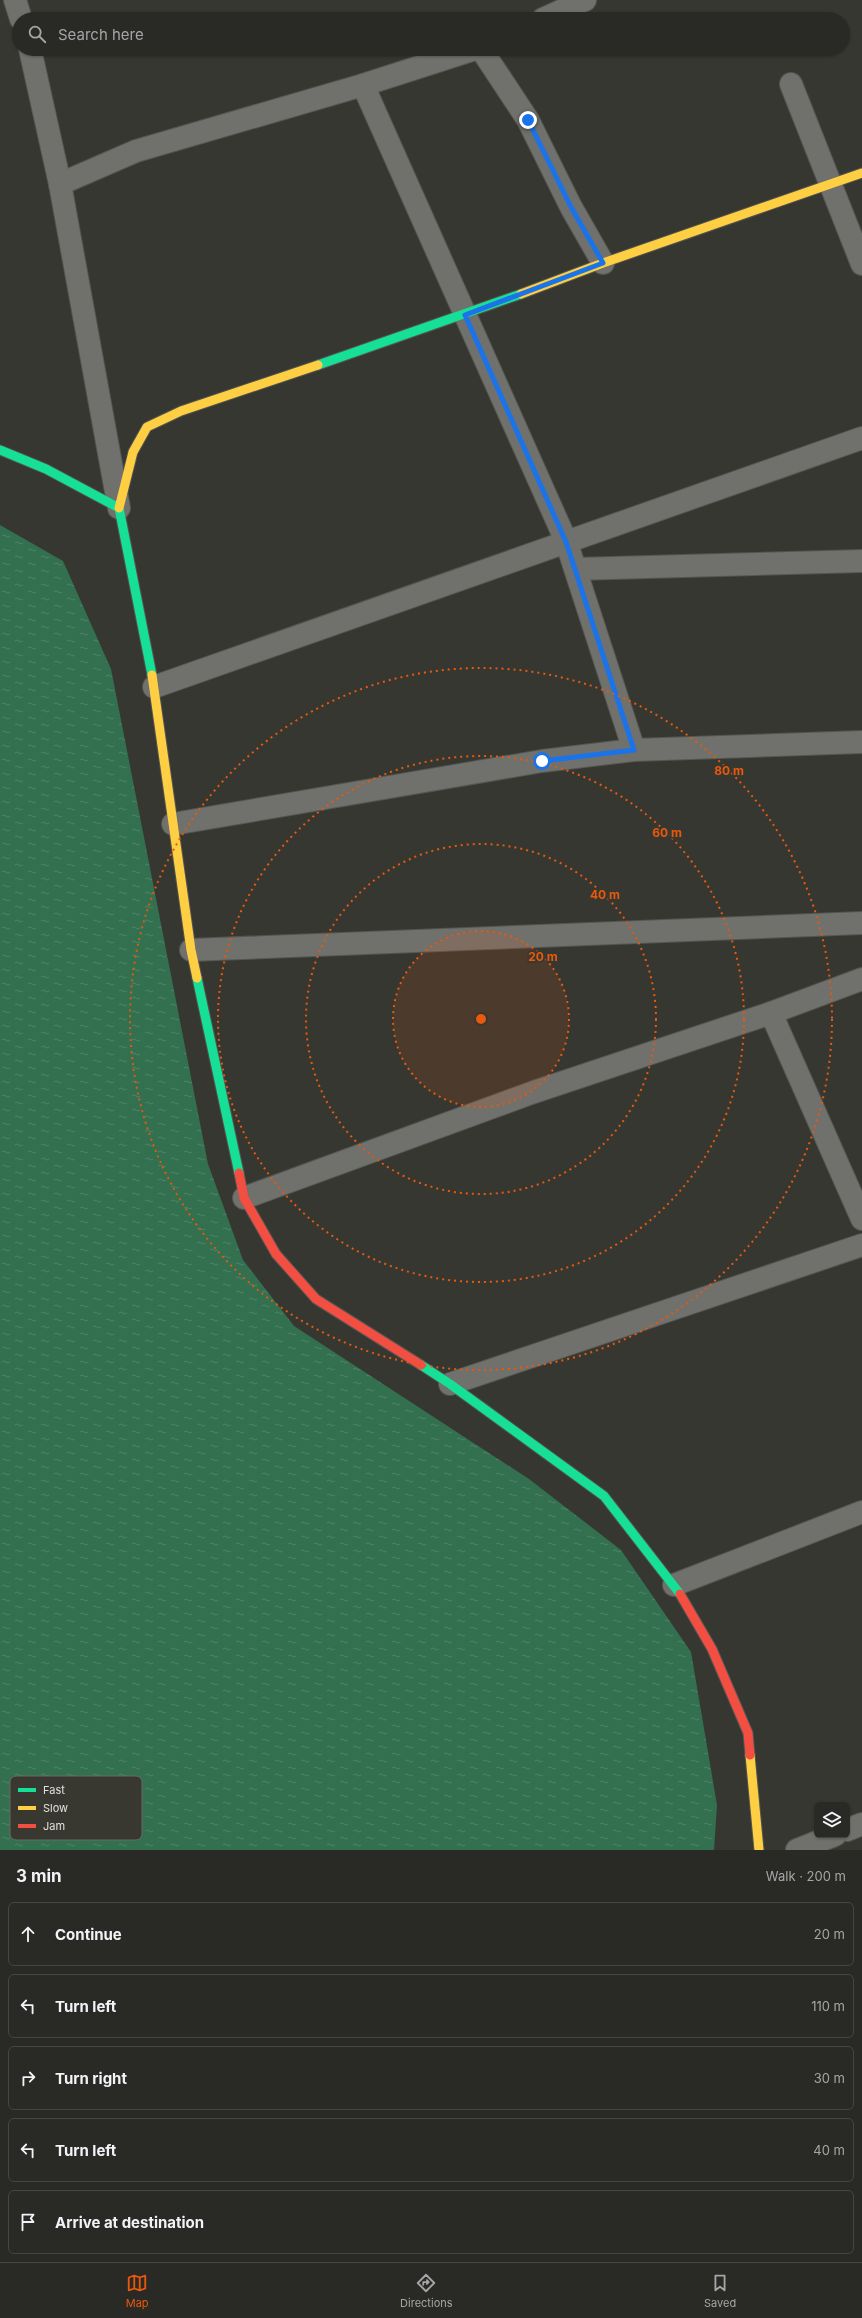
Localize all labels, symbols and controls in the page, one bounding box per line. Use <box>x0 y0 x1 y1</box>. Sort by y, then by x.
search box <box>12 12 850 56</box>
icon: search <box>26 23 48 45</box>
text: Search here <box>58 25 144 44</box>
route end <box>519 111 537 129</box>
route start <box>533 752 551 770</box>
text: 80 m <box>714 763 744 778</box>
text: 60 m <box>652 825 682 840</box>
text: 40 m <box>590 887 620 902</box>
text: 20 m <box>528 949 558 964</box>
centre of rings <box>474 1012 488 1026</box>
legend <box>10 1776 142 1840</box>
text: Fast <box>43 1783 65 1797</box>
text: Slow <box>43 1801 68 1815</box>
map controls <box>814 1802 850 1838</box>
button: layers <box>814 1802 850 1838</box>
text: Jam <box>43 1819 65 1833</box>
text: 3 min <box>16 1866 62 1886</box>
text: Walk · 200 m <box>766 1868 846 1884</box>
icon: ahead <box>17 1923 39 1945</box>
text: Continue <box>55 1925 122 1944</box>
text: 20 m <box>814 1926 845 1942</box>
icon: left <box>17 1995 39 2017</box>
text: Turn left <box>55 1997 116 2016</box>
text: 110 m <box>811 1998 845 2014</box>
icon: right <box>17 2067 39 2089</box>
text: Turn right <box>55 2069 127 2088</box>
text: 30 m <box>814 2070 845 2086</box>
icon: left <box>17 2139 39 2161</box>
text: Turn left <box>55 2141 116 2160</box>
text: 40 m <box>813 2142 845 2158</box>
icon: arrive <box>17 2211 39 2233</box>
text: Arrive at destination <box>55 2213 204 2232</box>
tab: Map <box>126 2272 149 2310</box>
tab: Directions <box>400 2272 453 2310</box>
tab: Saved <box>704 2272 736 2310</box>

